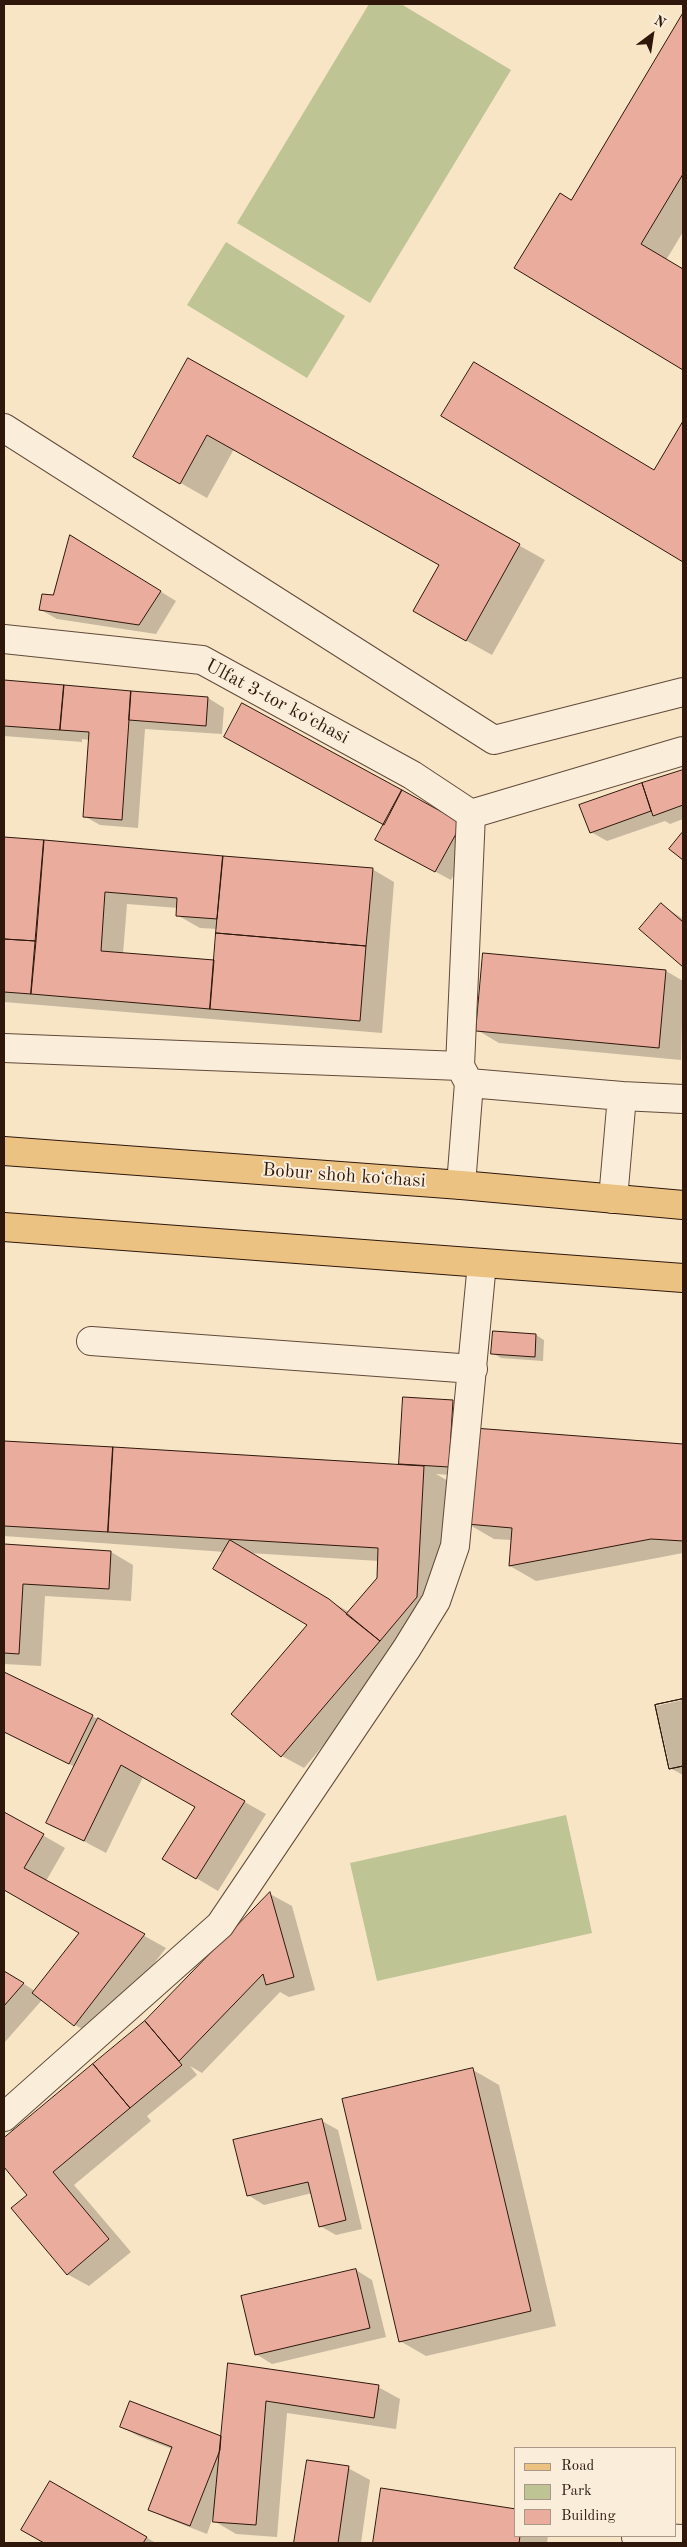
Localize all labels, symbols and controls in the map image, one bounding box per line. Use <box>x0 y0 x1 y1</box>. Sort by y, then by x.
north arrow <box>627 10 677 60</box>
text: N <box>652 13 668 31</box>
street label: Ulfat 3-tor koʻchasi <box>201 655 353 749</box>
street label: Bobur shoh koʻchasi <box>262 1159 426 1193</box>
legend <box>514 2447 677 2537</box>
text: Road <box>561 2459 594 2474</box>
text: Park <box>561 2484 592 2499</box>
text: Building <box>561 2509 616 2524</box>

